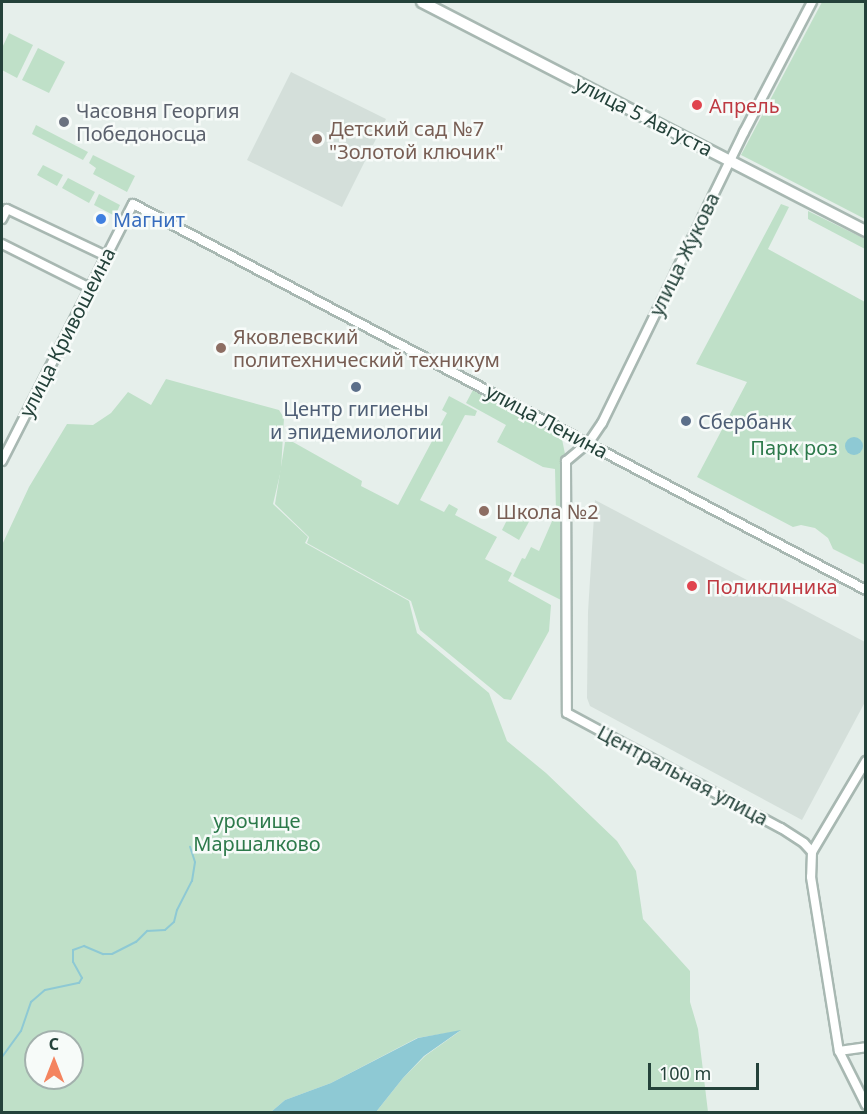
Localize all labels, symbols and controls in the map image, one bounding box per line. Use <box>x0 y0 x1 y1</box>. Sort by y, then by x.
street label: улица 5 Августа <box>571 71 717 161</box>
place label: Апрель <box>709 93 780 117</box>
place label: Часовня Георгия Победоносца <box>76 98 240 145</box>
marker: Апрель <box>690 98 704 112</box>
marker: Часовня Георгия Победоносца <box>57 115 71 129</box>
place label: Детский сад №7 "Золотой ключик" <box>329 116 504 163</box>
marker: Детский сад №7 "Золотой ключик" <box>310 132 324 146</box>
street label: улица Жукова <box>644 188 724 320</box>
place label: Магнит <box>113 207 185 231</box>
marker: Магнит <box>94 212 108 226</box>
street label: улица Кривошеина <box>14 243 120 421</box>
place label: Яковлевский политехнический техникум <box>233 324 500 371</box>
marker: Яковлевский политехнический техникум <box>214 341 228 355</box>
street label: улица Ленина <box>482 379 612 463</box>
marker: Центр гигиены и эпидемиологии <box>349 380 363 394</box>
place label: Центр гигиены и эпидемиологии <box>270 396 442 443</box>
place label: Сбербанк <box>698 409 792 433</box>
marker: Сбербанк <box>679 414 693 428</box>
park label: Парк роз <box>750 435 838 459</box>
place label: Школа №2 <box>496 499 599 523</box>
marker: Школа №2 <box>477 504 491 518</box>
place label: Поликлиника <box>706 574 838 598</box>
marker: Поликлиника <box>683 577 701 595</box>
street label: Центральная улица <box>593 720 773 830</box>
park label: урочище Маршалково <box>193 809 321 856</box>
north arrow <box>24 1030 84 1090</box>
text: С <box>49 1033 59 1055</box>
scale bar <box>651 1051 762 1089</box>
text: 100 m <box>659 1061 711 1085</box>

